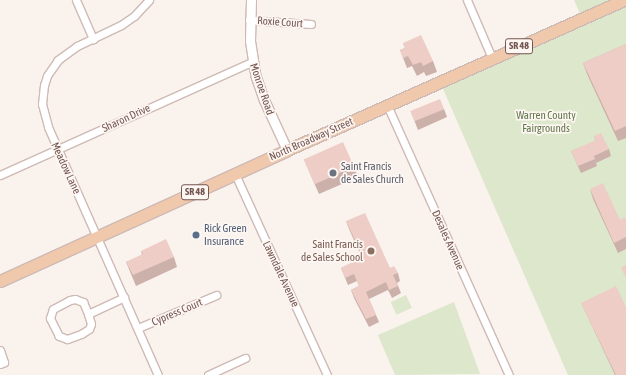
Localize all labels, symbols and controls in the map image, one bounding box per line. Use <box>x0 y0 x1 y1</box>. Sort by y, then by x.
street label: Roxie Court <box>257 14 303 30</box>
road number: SR 48 <box>505 38 533 54</box>
street label: Monroe Road <box>247 61 277 117</box>
street label: Sharon Drive <box>100 101 152 135</box>
park label: Warren County Fairgrounds <box>516 109 576 135</box>
street label: North Broadway Street <box>267 115 355 163</box>
street label: Meadow Lane <box>48 140 84 196</box>
place label: Saint Francis de Sales Church <box>341 160 404 186</box>
marker: Saint Francis de Sales Church <box>328 168 338 178</box>
road number: SR 48 <box>181 184 209 200</box>
street label: Desales Avenue <box>429 208 467 272</box>
place label: Rick Green Insurance <box>204 222 247 248</box>
marker: Rick Green Insurance <box>191 230 201 240</box>
place label: Saint Francis de Sales School <box>301 238 363 264</box>
street label: Lawndale Avenue <box>260 239 302 309</box>
marker: Saint Francis de Sales School <box>366 246 376 256</box>
street label: Cypress Court <box>150 295 204 329</box>

